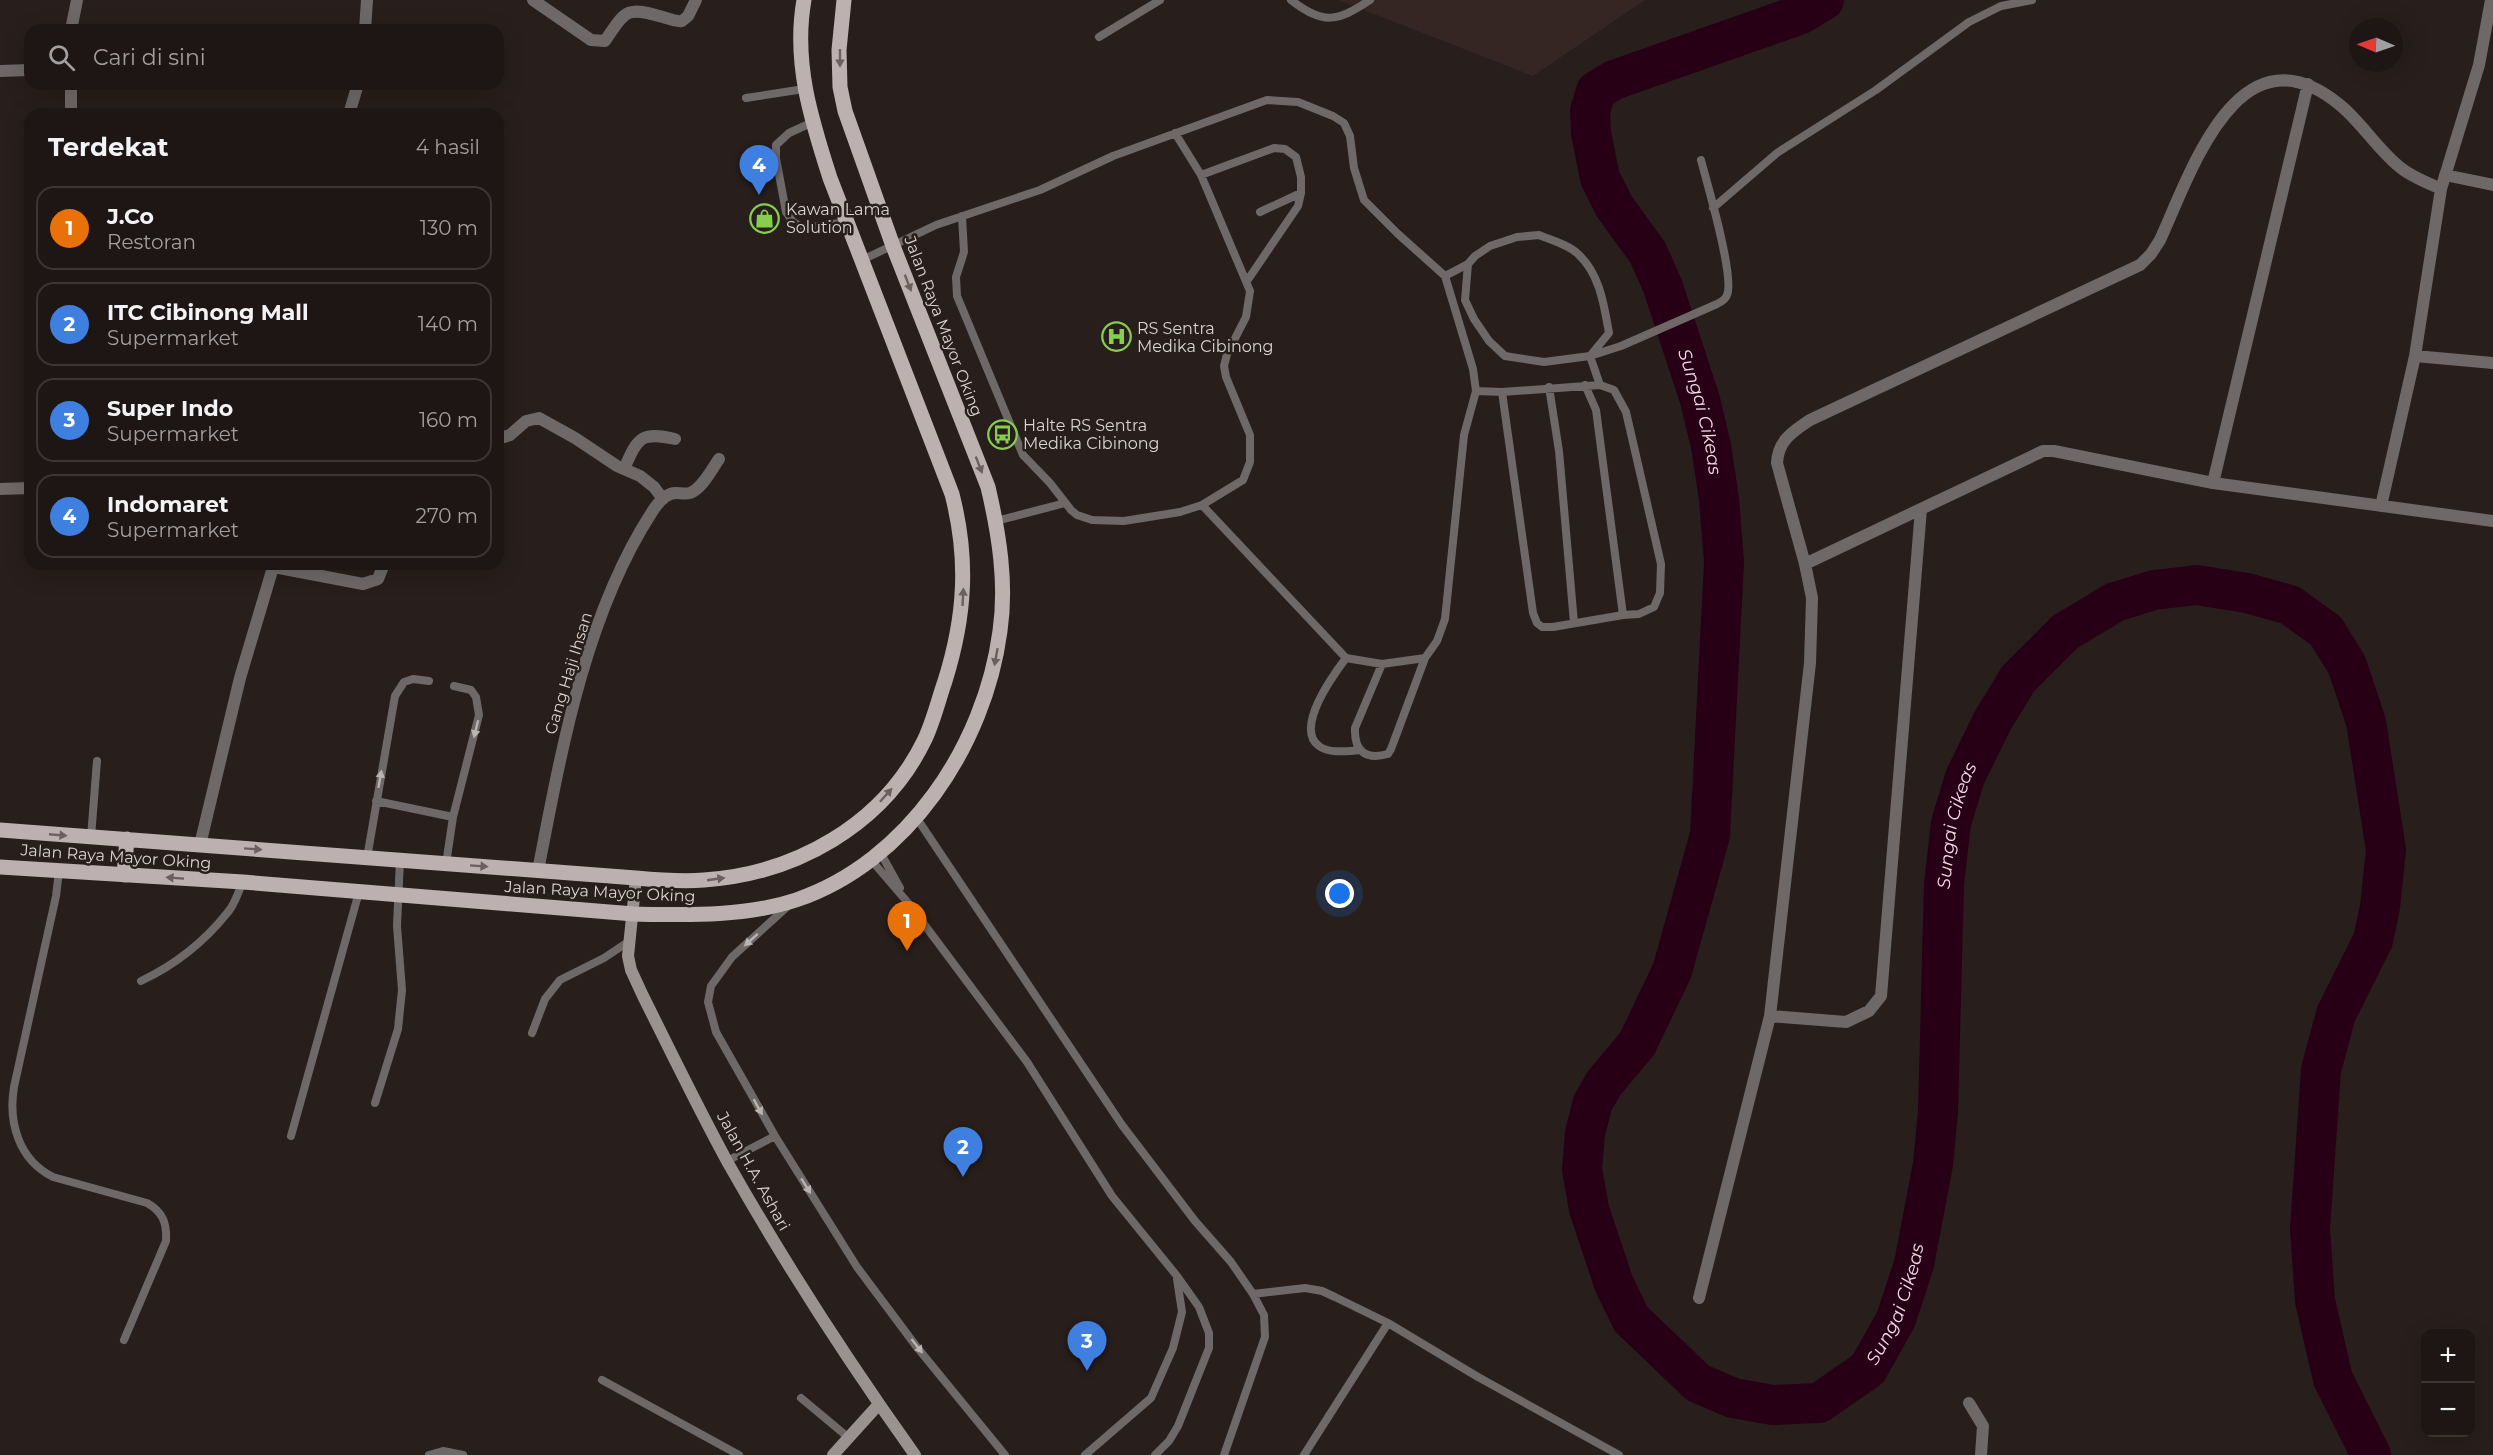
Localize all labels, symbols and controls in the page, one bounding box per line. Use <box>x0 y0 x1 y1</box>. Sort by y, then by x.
north arrow <box>2349 18 2403 72</box>
search box <box>24 24 504 90</box>
icon: search <box>45 41 78 74</box>
text: Cari di sini <box>93 44 206 71</box>
one-way arrow <box>835 49 845 68</box>
text: Terdekat <box>48 131 169 163</box>
text: 4 hasil <box>416 135 480 159</box>
pin: 4 <box>740 146 778 195</box>
place label: Kawan Lama Solution <box>786 200 890 237</box>
shop icon: Kawan Lama Solution <box>749 202 781 234</box>
text: J.Co <box>107 203 154 230</box>
text: 1 <box>66 216 73 240</box>
text: 130 m <box>420 216 478 240</box>
text: Restoran <box>107 230 196 254</box>
street label: Jalan Raya Mayor Oking <box>900 233 987 419</box>
one-way arrow <box>903 275 913 293</box>
text: ITC Cibinong Mall <box>107 299 309 326</box>
text: 2 <box>64 312 75 336</box>
text: 140 m <box>418 312 478 336</box>
place label: RS Sentra Medika Cibinong <box>1137 319 1274 356</box>
hospital icon: RS Sentra Medika Cibinong <box>1100 321 1132 353</box>
text: Supermarket <box>107 326 239 350</box>
water label: Sungai Cikeas <box>1673 346 1726 476</box>
text: Super Indo <box>107 395 233 422</box>
text: 3 <box>64 408 75 432</box>
text: 160 m <box>419 408 478 432</box>
place label: Halte RS Sentra Medika Cibinong <box>1023 416 1160 453</box>
bus stop icon: Halte RS Sentra Medika Cibinong <box>986 418 1018 450</box>
text: Supermarket <box>107 422 239 446</box>
one-way arrow <box>975 456 984 474</box>
text: Indomaret <box>107 491 229 518</box>
text: 4 <box>63 504 76 528</box>
text: 270 m <box>416 504 478 528</box>
text: Supermarket <box>107 518 239 542</box>
one-way arrow <box>958 587 967 606</box>
street label: Gang Haji Ihsan <box>541 610 596 737</box>
one-way arrow <box>991 647 1000 666</box>
one-way arrow <box>471 720 480 738</box>
water label: Sungai Cikeas <box>1933 758 1982 890</box>
one-way arrow <box>376 770 385 789</box>
one-way arrow <box>879 788 892 803</box>
one-way arrow <box>49 830 68 839</box>
street label: Jalan Raya Mayor Oking <box>19 840 212 873</box>
one-way arrow <box>243 844 262 854</box>
one-way arrow <box>470 861 489 871</box>
one-way arrow <box>165 874 184 883</box>
one-way arrow <box>706 874 725 883</box>
street label: Jalan Raya Mayor Oking <box>503 877 696 906</box>
your location <box>1325 879 1354 908</box>
pin: 1 <box>888 902 926 951</box>
one-way arrow <box>744 933 759 947</box>
one-way arrow <box>753 1098 763 1115</box>
street label: Jalan H.A. Ashari <box>713 1108 794 1234</box>
pin: 2 <box>944 1128 982 1177</box>
one-way arrow <box>800 1178 811 1194</box>
water label: Sungai Cikeas <box>1862 1241 1929 1369</box>
pin: 3 <box>1068 1322 1106 1371</box>
map controls <box>2421 1329 2475 1437</box>
button: + <box>2421 1329 2475 1383</box>
one-way arrow <box>910 1338 923 1354</box>
button: − <box>2421 1383 2475 1437</box>

